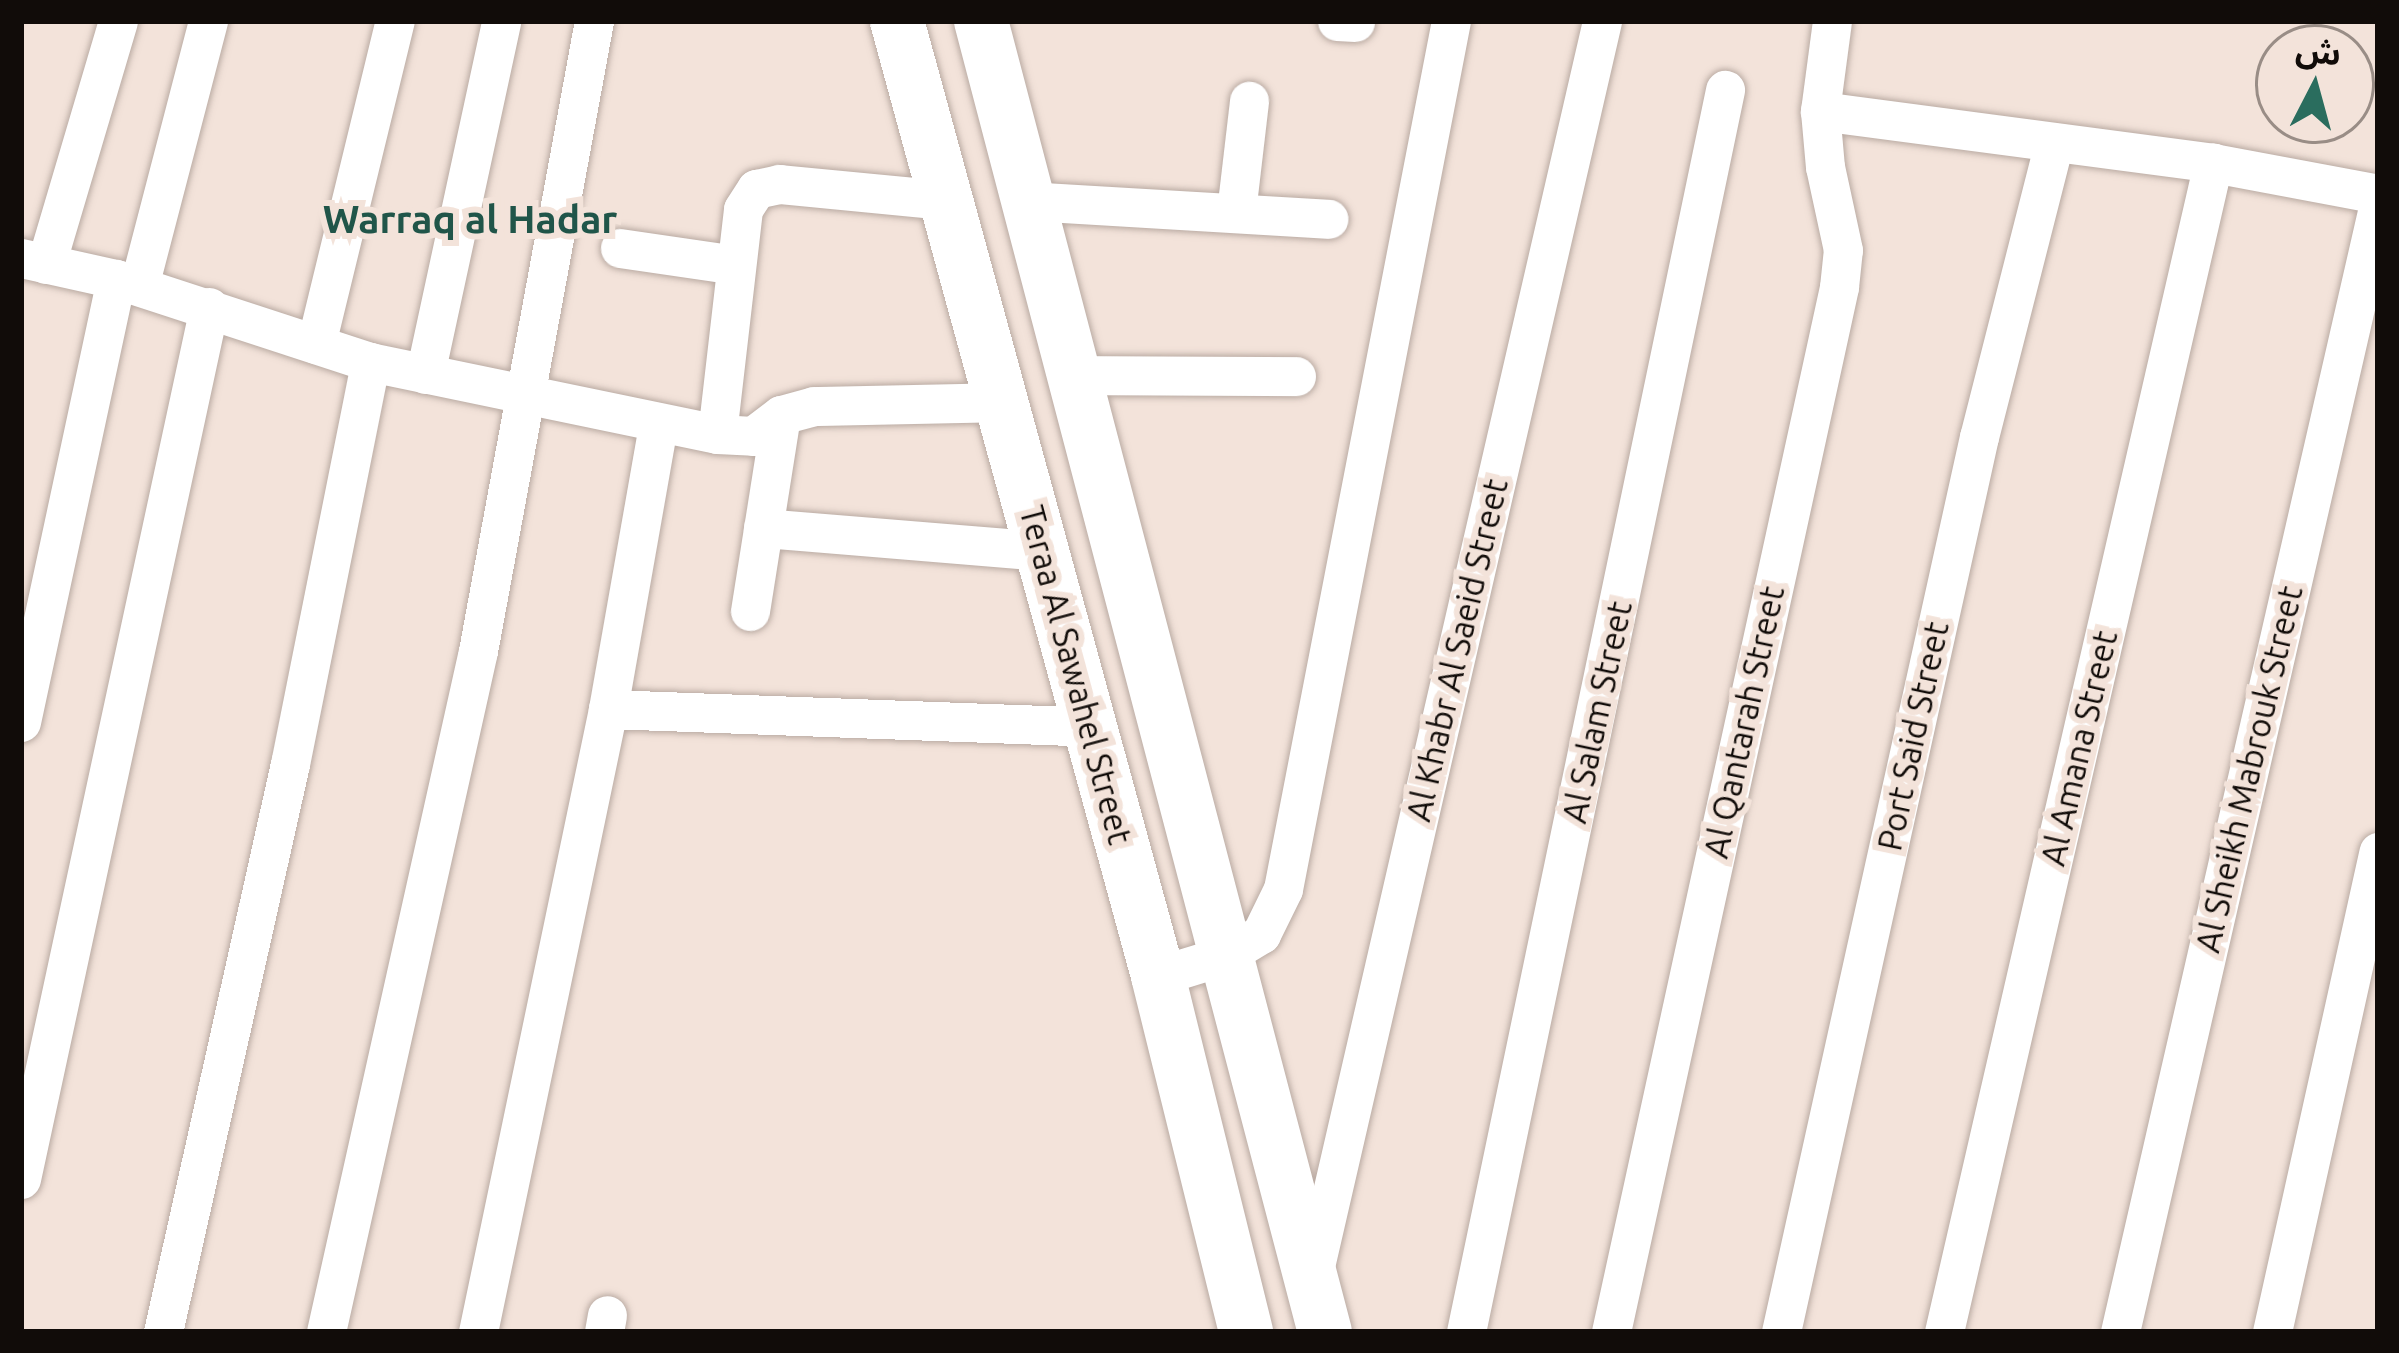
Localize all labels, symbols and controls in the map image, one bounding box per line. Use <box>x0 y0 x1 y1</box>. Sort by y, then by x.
north arrow <box>2255 24 2375 144</box>
text: ش <box>2294 30 2343 71</box>
district label: Warraq al Hadar <box>323 196 617 242</box>
street label: Al Khabr Al Saeid Street <box>1398 475 1516 825</box>
street label: Teraa Al Sawahel Street <box>1012 501 1140 849</box>
street label: Al Qantarah Street <box>1696 582 1792 862</box>
street label: Al Sheikh Mabrouk Street <box>2188 582 2310 956</box>
street label: Al Salam Street <box>1554 597 1640 827</box>
street label: Port Said Street <box>1869 618 1957 854</box>
street label: Al Amana Street <box>2033 627 2125 869</box>

